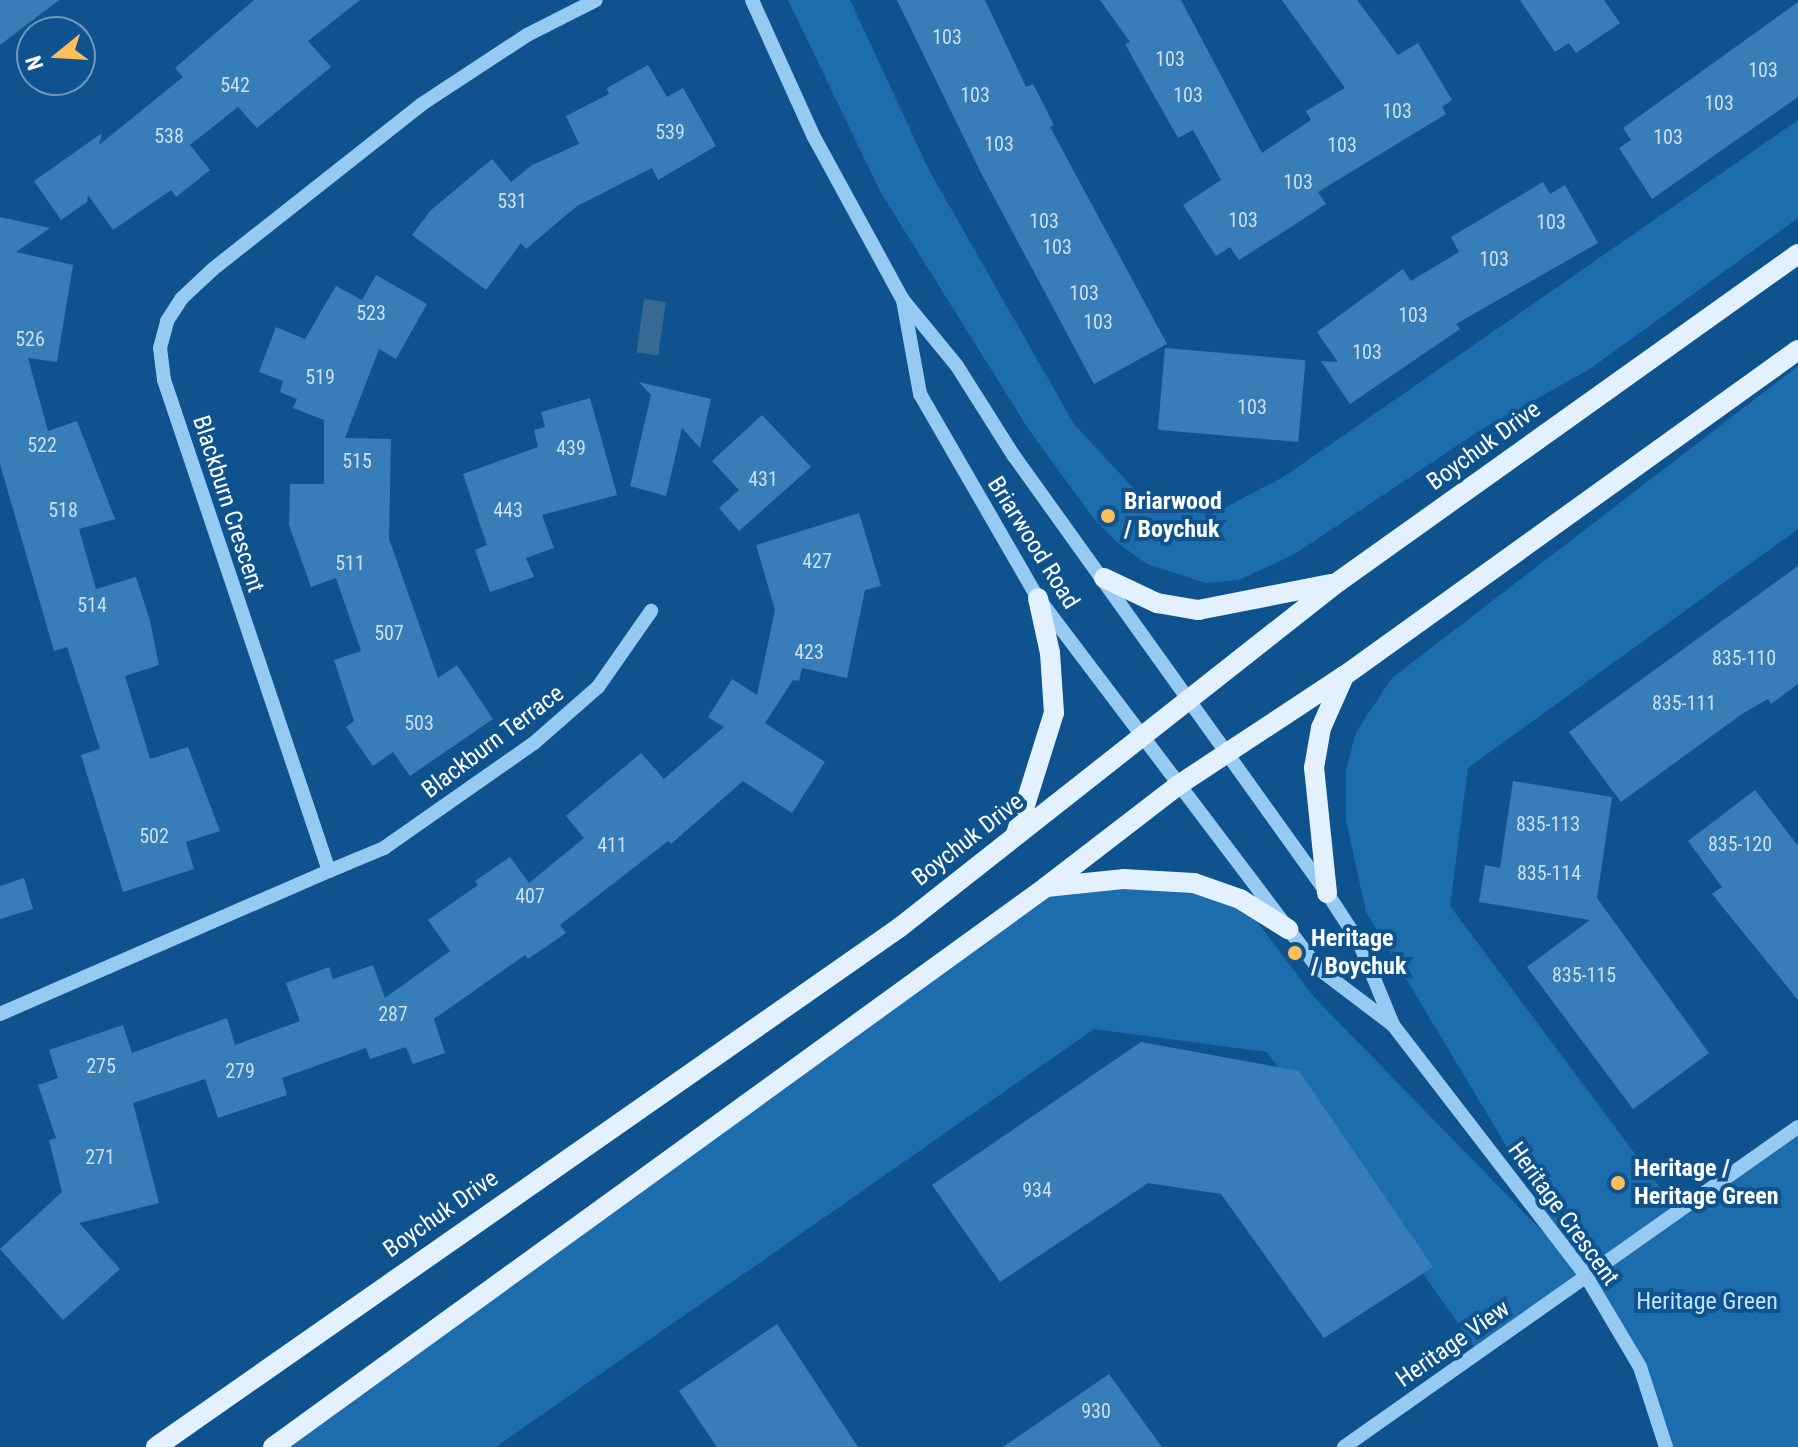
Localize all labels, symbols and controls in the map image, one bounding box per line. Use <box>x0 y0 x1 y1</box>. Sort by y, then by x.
north arrow <box>16 16 96 96</box>
house number: 103 <box>932 25 962 49</box>
house number: 103 <box>1155 47 1185 71</box>
text: N <box>21 53 49 73</box>
house number: 103 <box>1748 58 1778 82</box>
house number: 542 <box>220 73 250 97</box>
house number: 103 <box>960 83 990 107</box>
house number: 103 <box>1173 83 1203 107</box>
house number: 103 <box>1704 91 1734 115</box>
house number: 103 <box>1382 99 1412 123</box>
house number: 539 <box>655 120 685 144</box>
house number: 538 <box>154 124 184 148</box>
house number: 103 <box>1653 125 1683 149</box>
house number: 103 <box>984 132 1014 156</box>
house number: 103 <box>1327 133 1357 157</box>
house number: 103 <box>1283 170 1313 194</box>
house number: 531 <box>497 189 527 213</box>
house number: 103 <box>1228 208 1258 232</box>
house number: 103 <box>1029 209 1059 233</box>
house number: 103 <box>1536 210 1566 234</box>
house number: 103 <box>1042 235 1072 259</box>
house number: 103 <box>1479 247 1509 271</box>
house number: 103 <box>1069 281 1099 305</box>
house number: 523 <box>356 301 386 325</box>
house number: 103 <box>1398 303 1428 327</box>
house number: 103 <box>1083 310 1113 334</box>
house number: 526 <box>15 327 45 351</box>
house number: 103 <box>1352 340 1382 364</box>
house number: 519 <box>305 365 335 389</box>
house number: 103 <box>1237 395 1267 419</box>
street label: Boychuk Drive <box>1422 395 1546 497</box>
street label: Blackburn Crescent <box>186 412 270 596</box>
house number: 522 <box>27 433 57 457</box>
house number: 439 <box>556 436 586 460</box>
house number: 515 <box>342 449 372 473</box>
house number: 431 <box>748 467 778 491</box>
street label: Briarwood Road <box>981 472 1085 614</box>
place label: Briarwood / Boychuk <box>1124 488 1222 544</box>
house number: 518 <box>48 498 78 522</box>
house number: 443 <box>493 498 523 522</box>
marker: Briarwood / Boychuk <box>1099 507 1117 525</box>
house number: 427 <box>802 549 832 573</box>
house number: 511 <box>335 551 365 575</box>
house number: 514 <box>77 593 107 617</box>
house number: 507 <box>374 621 404 645</box>
house number: 423 <box>794 640 824 664</box>
house number: 835-110 <box>1712 646 1776 670</box>
street label: Blackburn Terrace <box>416 679 570 805</box>
house number: 835-111 <box>1652 691 1716 715</box>
house number: 503 <box>404 711 434 735</box>
street label: Boychuk Drive <box>907 788 1029 892</box>
house number: 835-113 <box>1516 812 1580 836</box>
house number: 502 <box>139 824 169 848</box>
house number: 835-120 <box>1708 832 1772 856</box>
house number: 411 <box>597 833 627 857</box>
house number: 835-114 <box>1517 861 1581 885</box>
house number: 407 <box>515 884 545 908</box>
place label: Heritage / Boychuk <box>1311 925 1406 981</box>
marker: Heritage / Boychuk <box>1286 944 1304 962</box>
house number: 835-115 <box>1552 963 1616 987</box>
house number: 287 <box>378 1002 408 1026</box>
house number: 275 <box>86 1054 116 1078</box>
house number: 279 <box>225 1059 255 1083</box>
street label: Heritage Crescent <box>1501 1137 1625 1291</box>
house number: 271 <box>85 1145 115 1169</box>
place label: Heritage / Heritage Green <box>1634 1155 1779 1211</box>
street label: Boychuk Drive <box>378 1164 504 1264</box>
marker: Heritage / Heritage Green <box>1609 1174 1627 1192</box>
house number: 934 <box>1022 1178 1052 1202</box>
park label: Heritage Green <box>1636 1288 1778 1316</box>
street label: Heritage View <box>1391 1294 1515 1394</box>
house number: 930 <box>1081 1399 1111 1423</box>

